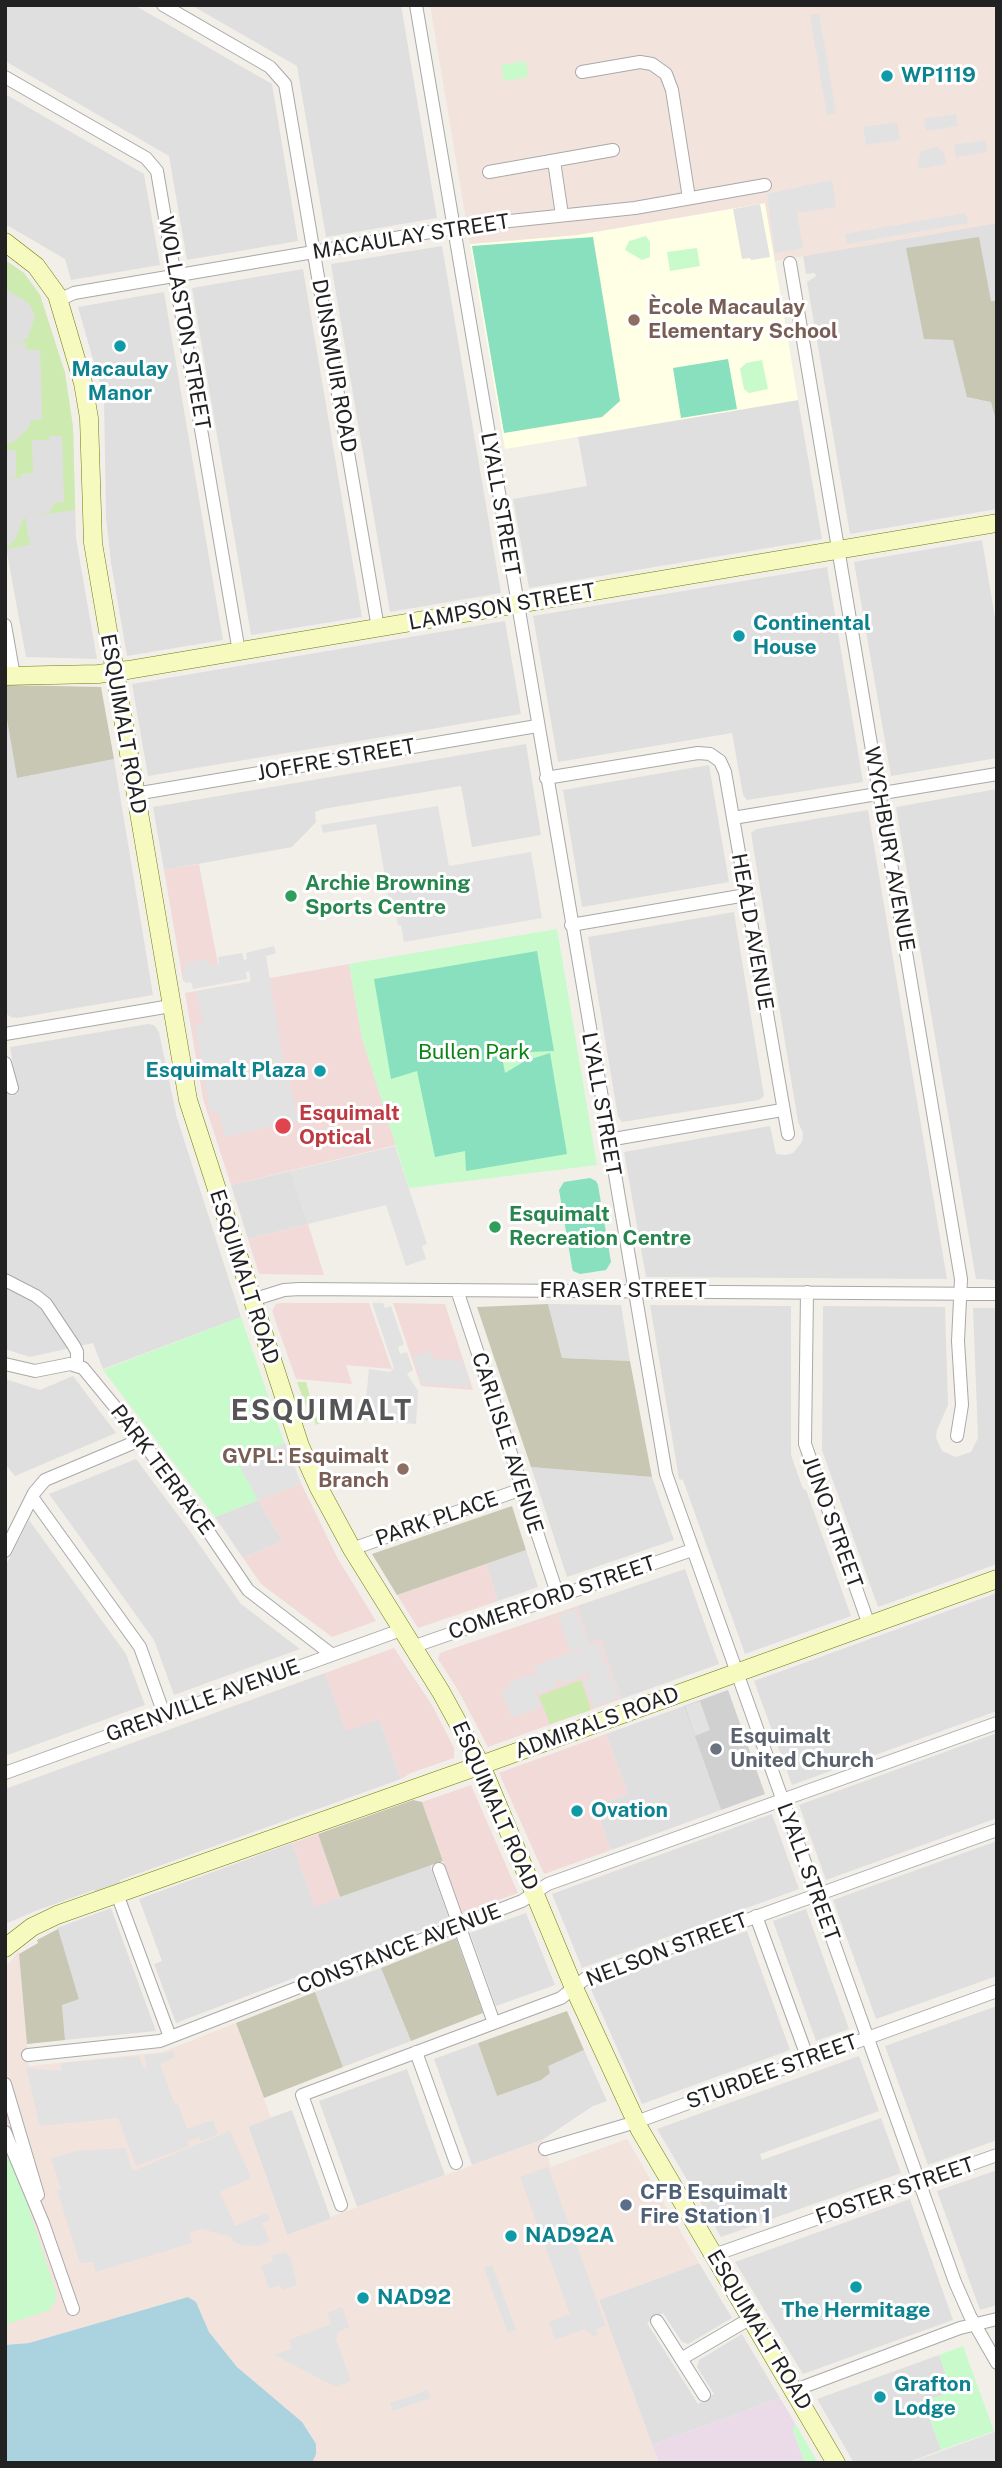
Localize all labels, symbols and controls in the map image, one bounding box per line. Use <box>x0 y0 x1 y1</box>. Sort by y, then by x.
place label: WP1119 <box>901 63 976 89</box>
marker: WP1119 <box>879 68 895 84</box>
street label: MACAULAY STREET <box>311 209 511 265</box>
street label: WOLLASTON STREET <box>153 214 215 432</box>
street label: DUNSMUIR ROAD <box>306 277 362 455</box>
place label: Ècole Macaulay Elementary School <box>648 295 838 345</box>
marker: Ècole Macaulay Elementary School <box>626 312 642 328</box>
marker: Macaulay Manor <box>112 338 128 354</box>
place label: Macaulay Manor <box>71 357 169 407</box>
street label: LYALL STREET <box>475 430 525 578</box>
street label: LAMPSON STREET <box>407 578 597 636</box>
place label: Continental House <box>753 611 871 661</box>
marker: Continental House <box>731 628 747 644</box>
street label: ESQUIMALT ROAD <box>95 632 151 816</box>
street label: JOFFRE STREET <box>255 734 417 786</box>
street label: WYCHBURY AVENUE <box>859 745 919 953</box>
street label: HEALD AVENUE <box>726 852 778 1012</box>
place label: Archie Browning Sports Centre <box>305 871 470 921</box>
marker: Archie Browning Sports Centre <box>283 888 299 904</box>
street label: LYALL STREET <box>576 1030 626 1178</box>
park label: Bullen Park <box>418 1040 530 1066</box>
place label: Esquimalt Plaza <box>146 1058 306 1084</box>
marker: Esquimalt Plaza <box>312 1063 328 1079</box>
place label: Esquimalt Optical <box>299 1101 400 1151</box>
marker: Esquimalt Optical <box>273 1116 293 1136</box>
street label: ESQUIMALT ROAD <box>204 1186 284 1368</box>
place label: Esquimalt Recreation Centre <box>509 1202 691 1252</box>
marker: Esquimalt Recreation Centre <box>487 1219 503 1235</box>
street label: FRASER STREET <box>539 1278 707 1304</box>
street label: CARLISLE AVENUE <box>466 1349 548 1537</box>
district label: ESQUIMALT <box>232 1394 412 1428</box>
street label: PARK TERRACE <box>105 1400 219 1540</box>
place label: GVPL: Esquimalt Branch <box>222 1444 389 1494</box>
street label: JUNO STREET <box>796 1453 868 1591</box>
marker: GVPL: Esquimalt Branch <box>395 1461 411 1477</box>
street label: PARK PLACE <box>372 1486 502 1552</box>
street label: COMERFORD STREET <box>445 1551 659 1645</box>
street label: GRENVILLE AVENUE <box>103 1654 303 1748</box>
street label: ADMIRALS ROAD <box>511 1682 683 1764</box>
street label: ESQUIMALT ROAD <box>446 1718 544 1894</box>
place label: Esquimalt United Church <box>730 1724 874 1774</box>
marker: Esquimalt United Church <box>708 1741 724 1757</box>
place label: Ovation <box>591 1798 668 1824</box>
street label: LYALL STREET <box>771 1800 845 1944</box>
marker: Ovation <box>569 1803 585 1819</box>
street label: CONSTANCE AVENUE <box>293 1898 505 2000</box>
street label: NELSON STREET <box>583 1908 751 1992</box>
street label: STURDEE STREET <box>683 2029 861 2115</box>
street label: FOSTER STREET <box>812 2152 978 2230</box>
place label: CFB Esquimalt Fire Station 1 <box>640 2180 788 2230</box>
marker: CFB Esquimalt Fire Station 1 <box>618 2197 634 2213</box>
place label: NAD92A <box>525 2223 614 2249</box>
marker: NAD92A <box>503 2228 519 2244</box>
street label: ESQUIMALT ROAD <box>701 2245 817 2415</box>
marker: The Hermitage <box>848 2279 864 2295</box>
place label: NAD92 <box>377 2285 451 2311</box>
marker: NAD92 <box>355 2290 371 2306</box>
place label: The Hermitage <box>782 2298 930 2324</box>
place label: Grafton Lodge <box>894 2372 971 2422</box>
marker: Grafton Lodge <box>872 2389 888 2405</box>

